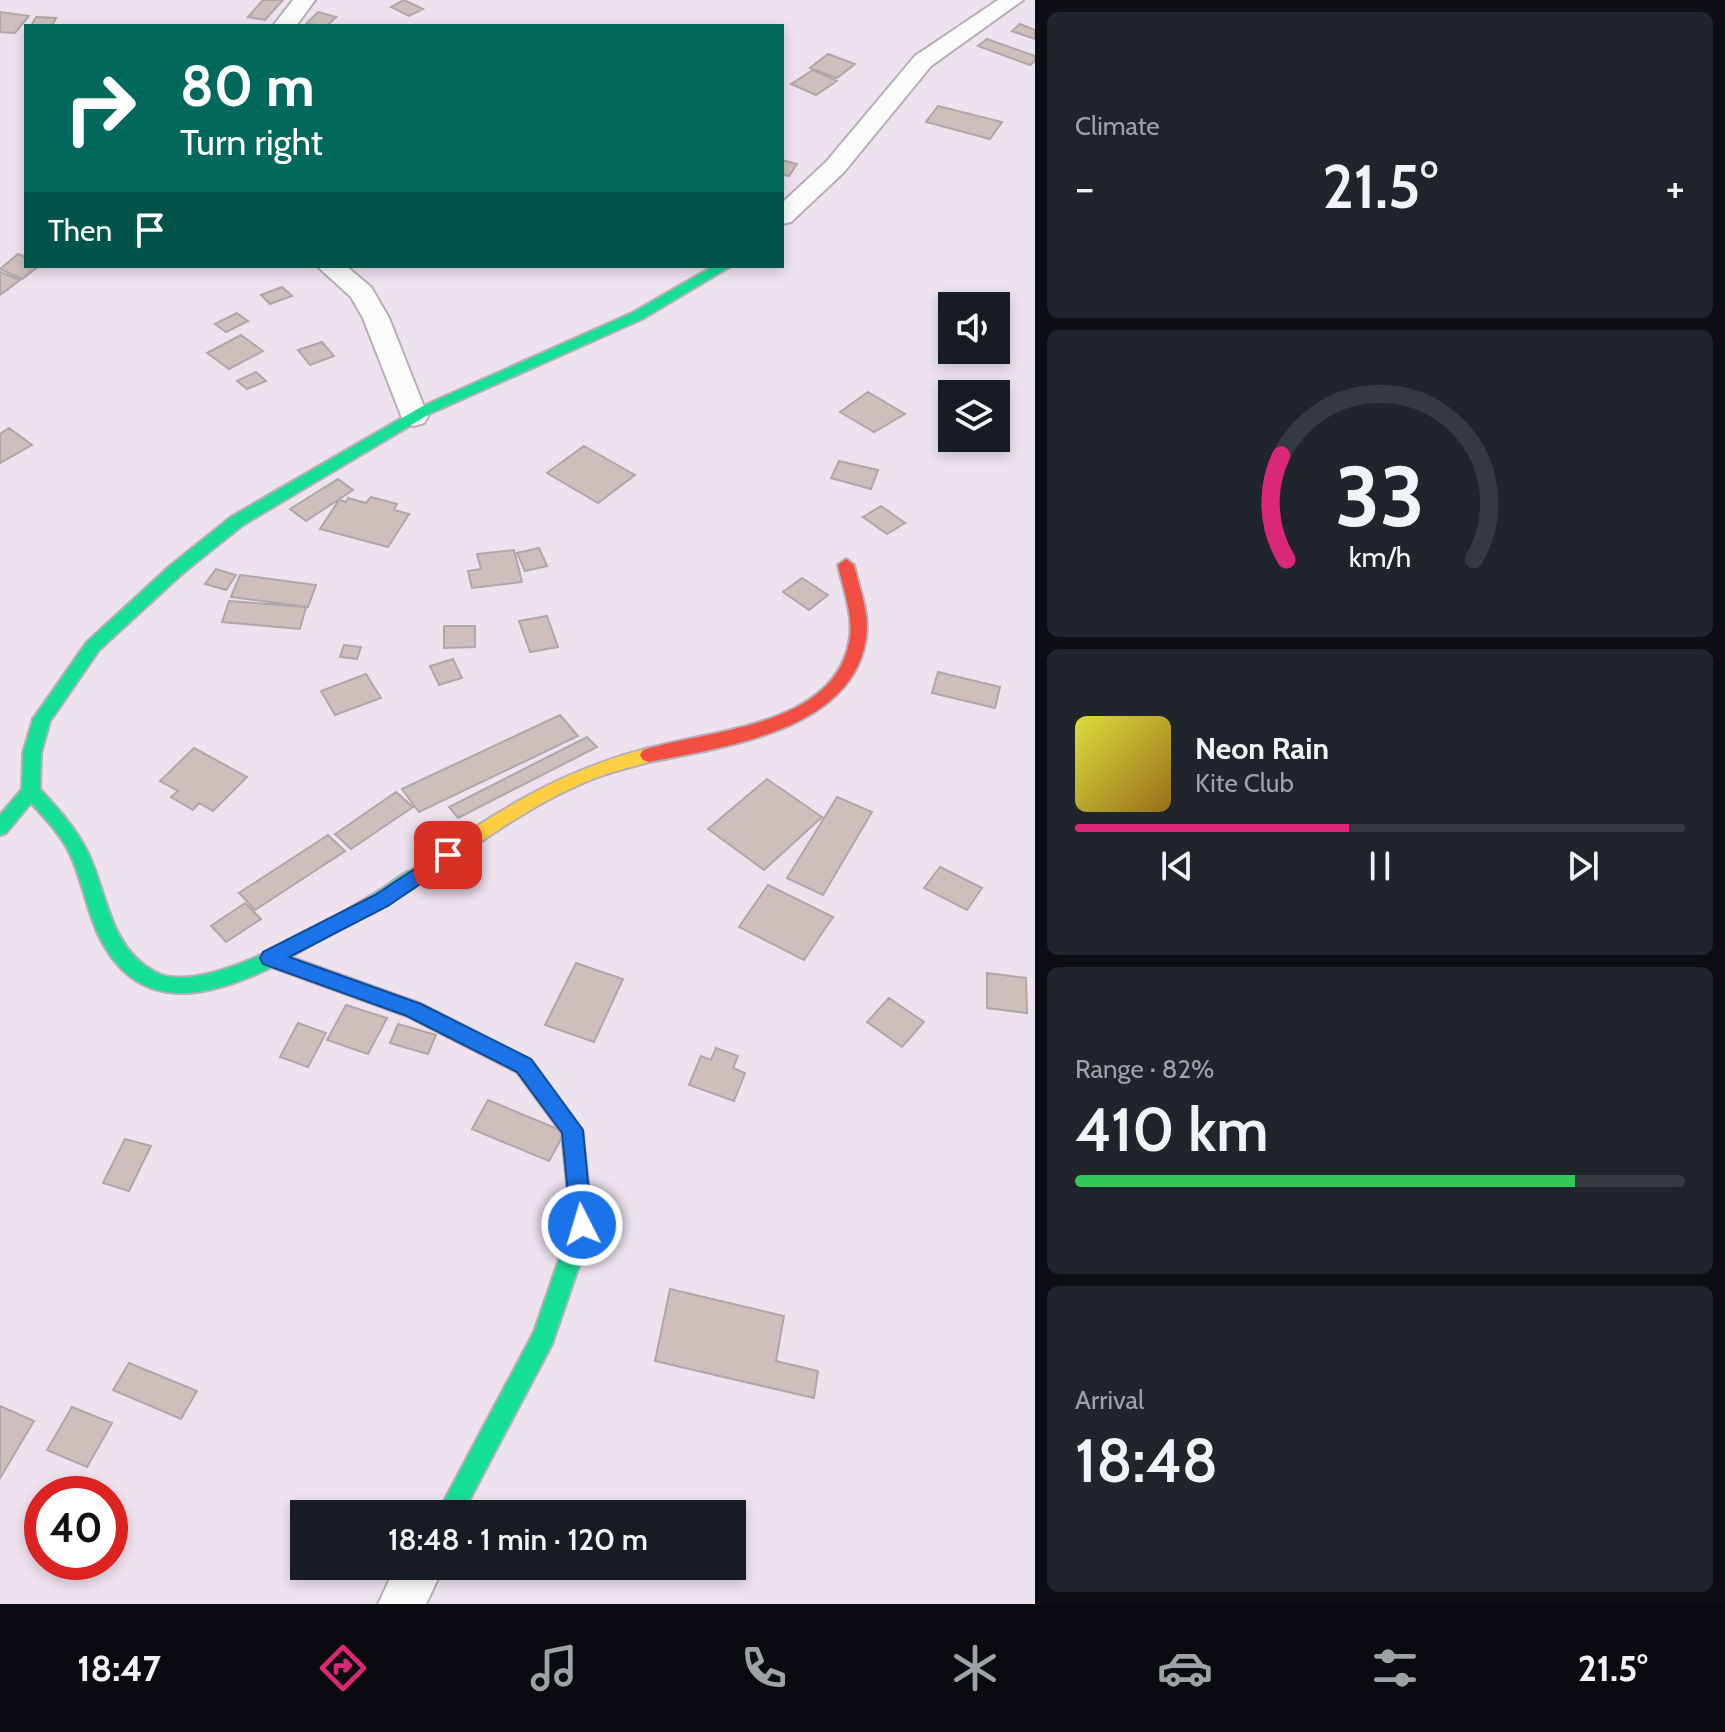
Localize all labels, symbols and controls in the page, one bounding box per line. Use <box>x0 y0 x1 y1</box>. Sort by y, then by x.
text: 80 m <box>180 52 315 120</box>
icon: right <box>48 56 152 160</box>
text: Climate <box>1075 110 1160 142</box>
text: Turn right <box>180 120 323 164</box>
text: 21.5° <box>1322 150 1438 223</box>
text: − <box>1075 161 1094 214</box>
text: + <box>1666 161 1685 214</box>
icon: arrive <box>128 208 172 252</box>
text: Then <box>48 212 112 249</box>
map controls <box>938 292 1010 452</box>
button: sound <box>938 292 1010 364</box>
button: layers <box>938 380 1010 452</box>
text: 33 <box>1335 445 1425 546</box>
text: km/h <box>1349 539 1411 574</box>
text: Neon Rain <box>1195 730 1329 767</box>
text: Kite Club <box>1195 767 1294 799</box>
pin <box>414 821 482 889</box>
icon: arrive <box>426 833 470 877</box>
icon: previous <box>1155 844 1199 888</box>
icon: pause <box>1358 844 1402 888</box>
icon: next <box>1561 844 1605 888</box>
text: Range · 82% <box>1075 1053 1214 1085</box>
text: 410 km <box>1075 1093 1269 1166</box>
position arrow <box>540 1183 624 1267</box>
text: Arrival <box>1075 1384 1144 1416</box>
text: 18:48 <box>1075 1424 1218 1497</box>
speed limit sign: 40 <box>24 1476 128 1580</box>
text: 18:48 · 1 min · 120 m <box>388 1521 648 1558</box>
icon: directions <box>315 1640 371 1696</box>
icon: music <box>526 1640 582 1696</box>
icon: phone <box>736 1640 792 1696</box>
icon: climate <box>947 1640 1003 1696</box>
icon: car <box>1157 1640 1213 1696</box>
icon: filters <box>1367 1640 1423 1696</box>
text: 18:47 <box>77 1646 161 1690</box>
text: 21.5° <box>1578 1646 1648 1690</box>

